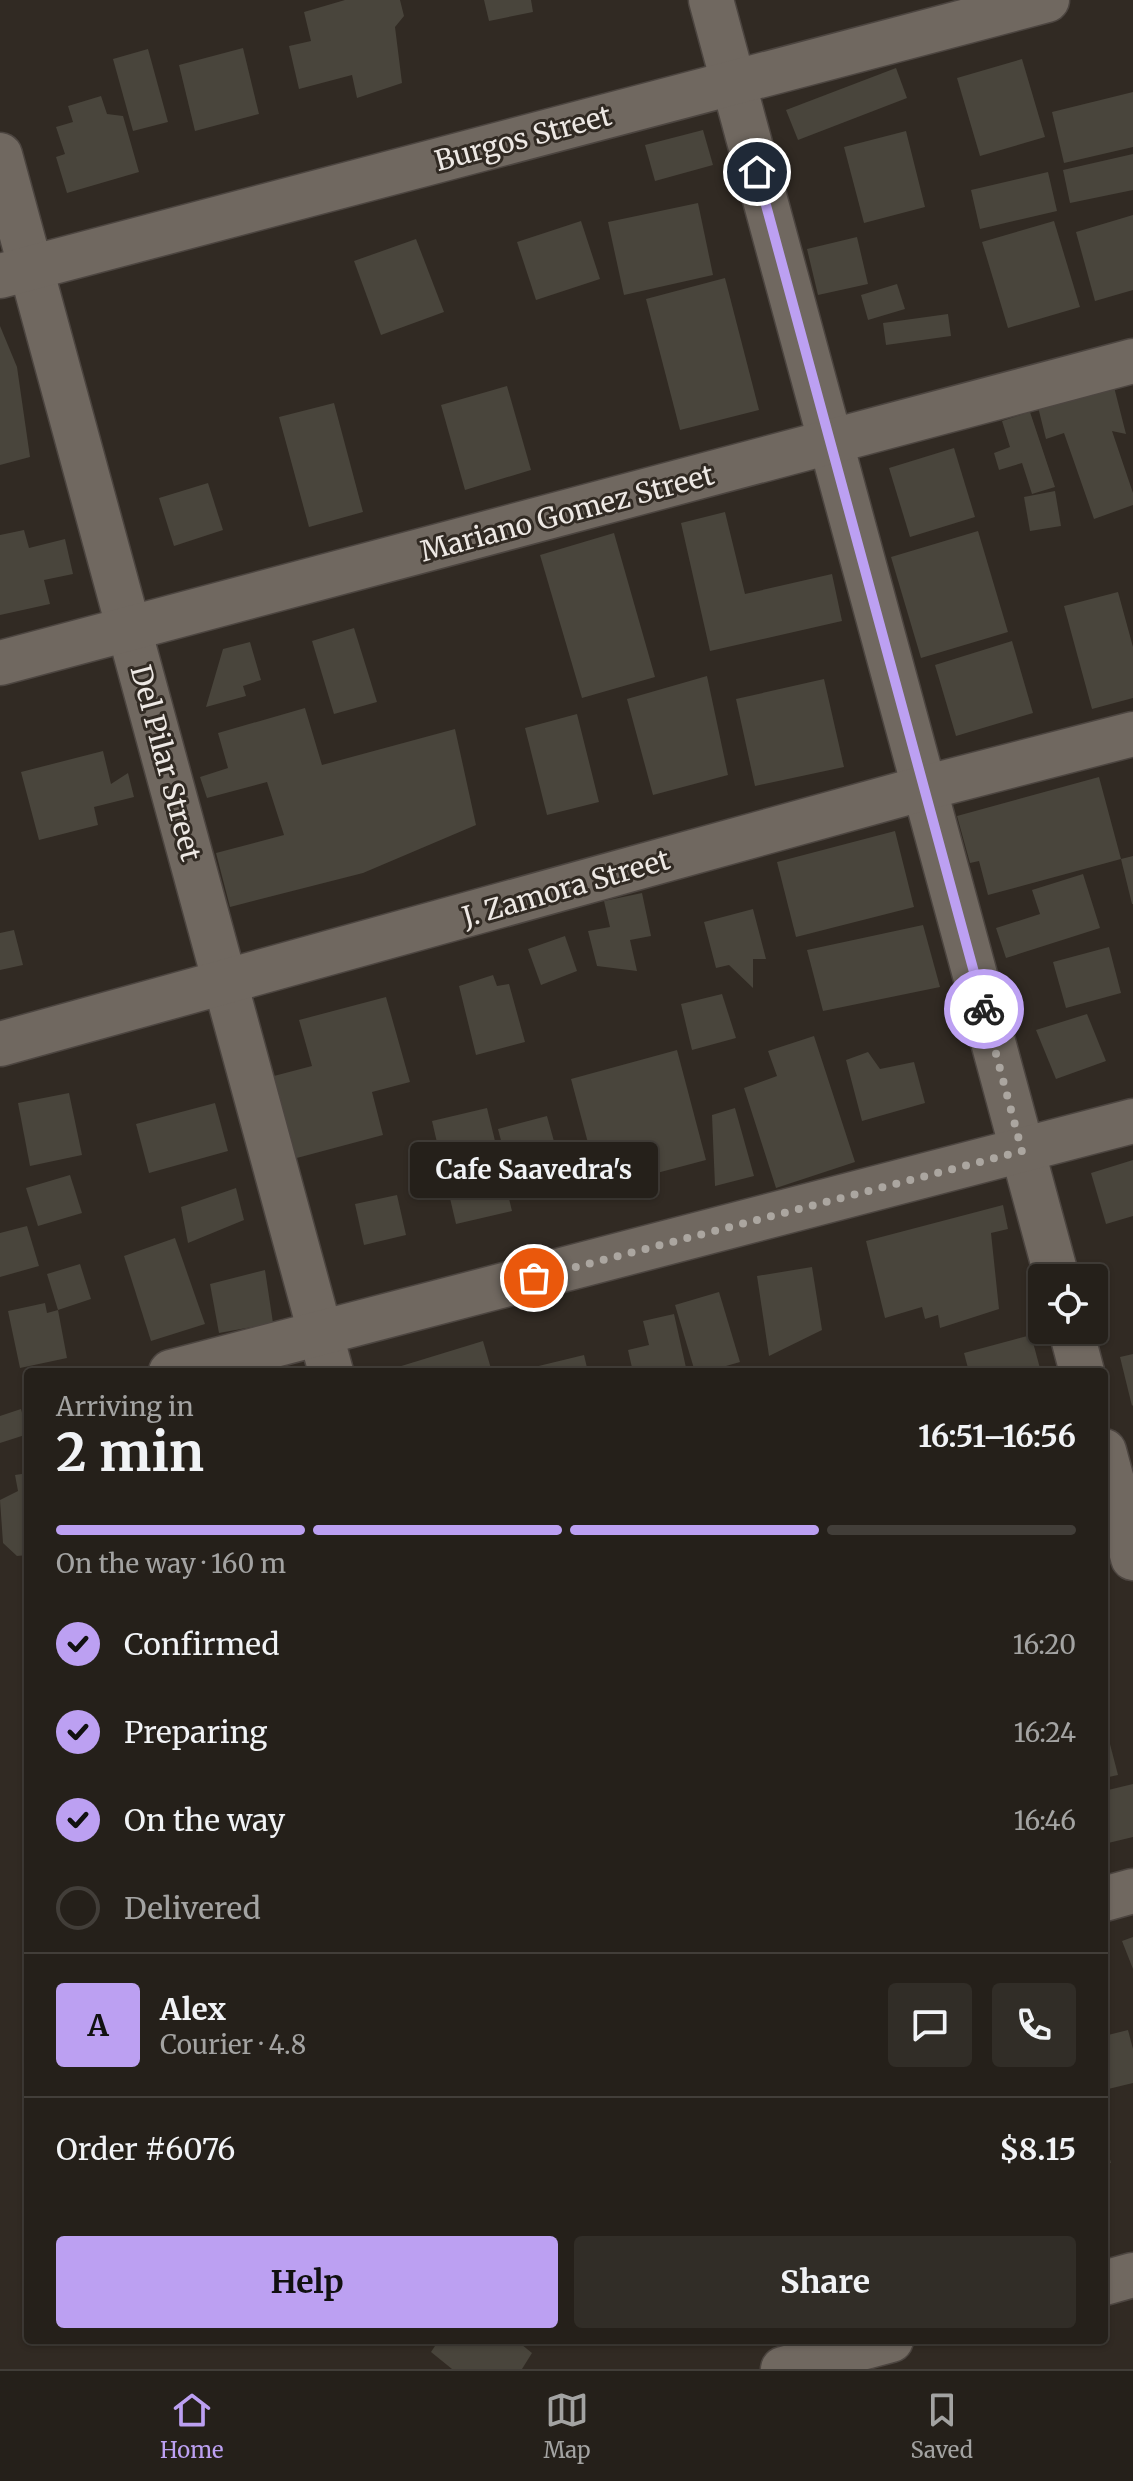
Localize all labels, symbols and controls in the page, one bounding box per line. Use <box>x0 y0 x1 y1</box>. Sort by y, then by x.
street label: Burgos Street <box>431 97 615 179</box>
pin <box>723 138 791 206</box>
icon: home <box>735 150 779 194</box>
street label: Mariano Gomez Street <box>416 456 718 570</box>
street label: Del Pilar Street <box>123 661 209 865</box>
street label: J. Zamora Street <box>457 841 674 935</box>
courier <box>944 969 1024 1049</box>
icon: bike <box>962 987 1006 1031</box>
callout: Cafe Saavedra's <box>410 1142 658 1198</box>
text: Cafe Saavedra's <box>436 1153 632 1186</box>
pin <box>500 1244 568 1312</box>
icon: bag <box>512 1256 556 1300</box>
map controls <box>1028 1264 1108 1344</box>
button: locate <box>1028 1264 1108 1344</box>
text: Arriving in <box>56 1390 194 1423</box>
text: 16:51–16:56 <box>918 1417 1076 1455</box>
text: 2 min <box>56 1420 204 1485</box>
text: On the way · 160 m <box>56 1547 286 1580</box>
icon: check <box>56 1622 100 1666</box>
text: Confirmed <box>124 1625 279 1663</box>
text: 16:20 <box>1013 1628 1076 1661</box>
icon: check <box>56 1710 100 1754</box>
text: Preparing <box>124 1713 267 1751</box>
text: 16:24 <box>1014 1716 1076 1749</box>
icon: check <box>56 1798 100 1842</box>
text: On the way <box>124 1801 285 1839</box>
text: 16:46 <box>1014 1804 1076 1837</box>
text: Delivered <box>124 1889 261 1927</box>
button: chat <box>888 1983 972 2067</box>
button: phone <box>992 1983 1076 2067</box>
text: Alex <box>160 1990 226 2028</box>
text: A <box>87 2006 109 2044</box>
text: Courier · 4.8 <box>160 2028 306 2061</box>
text: Order #6076 <box>56 2130 235 2168</box>
text: $8.15 <box>999 2130 1076 2168</box>
button: Help <box>56 2236 558 2328</box>
button: Share <box>574 2236 1076 2328</box>
tab: Home <box>160 2388 223 2464</box>
tab: Map <box>544 2388 590 2464</box>
tab: Saved <box>911 2388 973 2464</box>

